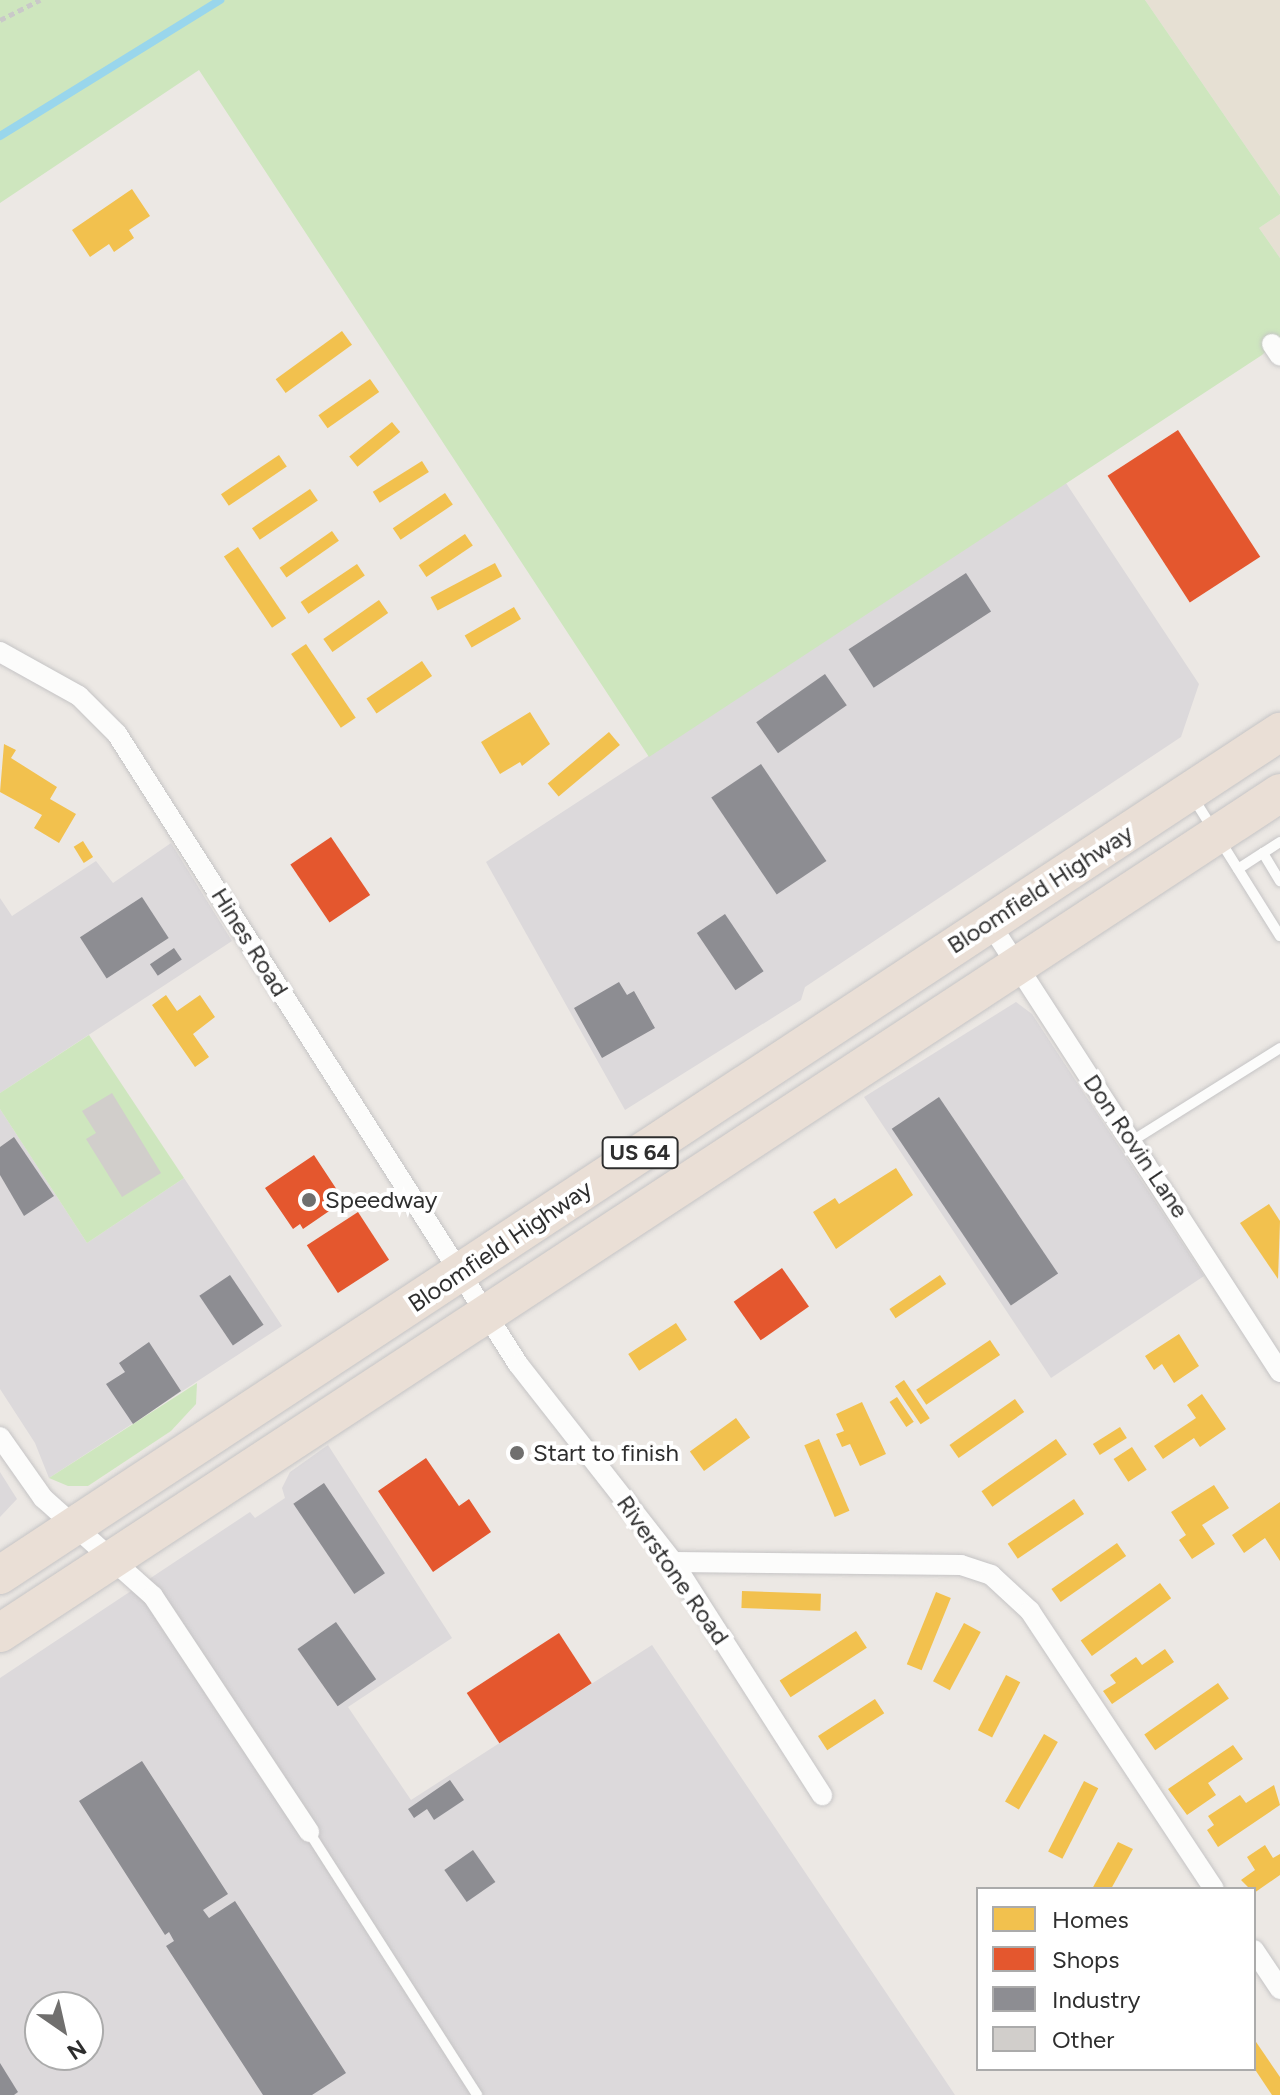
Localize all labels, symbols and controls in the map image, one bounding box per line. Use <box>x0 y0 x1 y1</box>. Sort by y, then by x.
street label: Bloomfield Highway <box>942 818 1138 960</box>
street label: Hines Road <box>205 882 295 1002</box>
street label: Don Rovin Lane <box>1077 1069 1195 1223</box>
road number: US 64 <box>600 1135 680 1171</box>
street label: Bloomfield Highway <box>403 1174 597 1318</box>
place label: Speedway <box>325 1186 437 1214</box>
marker: Speedway <box>300 1191 318 1209</box>
place label: Start to finish <box>533 1439 679 1467</box>
marker: Start to finish <box>508 1444 526 1462</box>
street label: Riverstone Road <box>611 1490 735 1650</box>
legend <box>976 1887 1256 2071</box>
text: Homes <box>1052 1905 1129 1934</box>
text: Shops <box>1052 1945 1119 1974</box>
text: Industry <box>1052 1985 1140 2014</box>
north arrow <box>24 1991 104 2071</box>
text: Other <box>1052 2025 1114 2054</box>
text: N <box>62 2034 91 2066</box>

